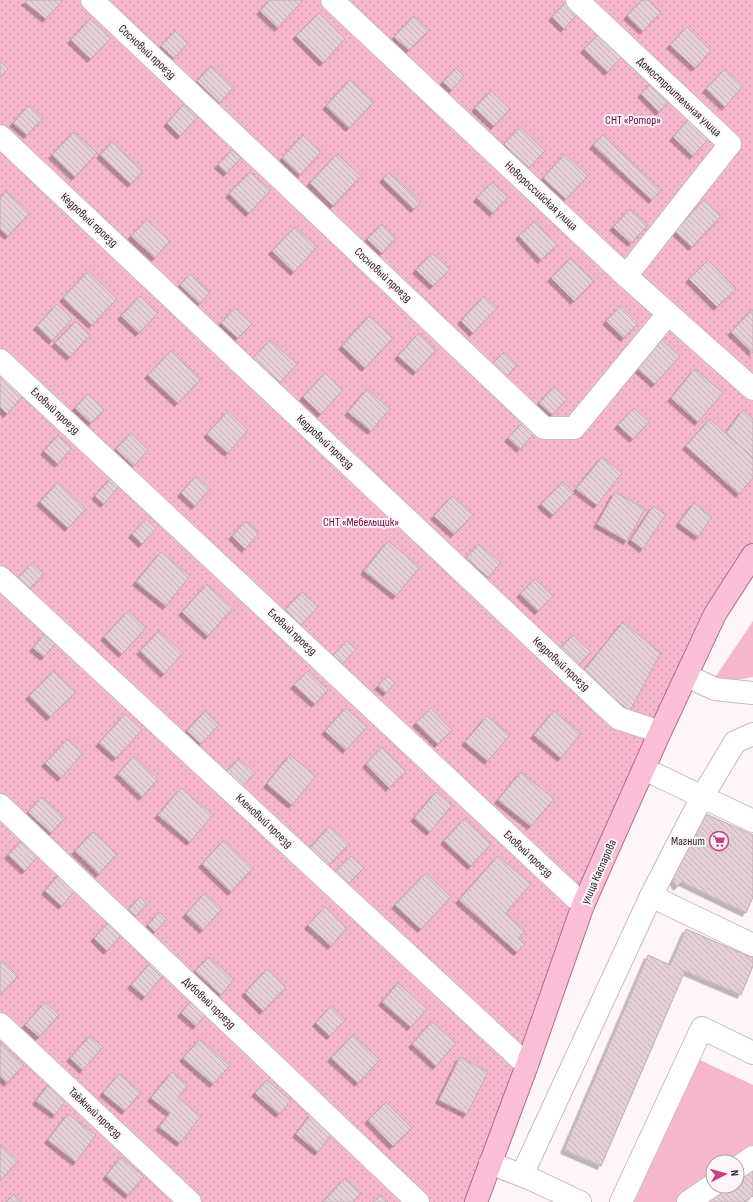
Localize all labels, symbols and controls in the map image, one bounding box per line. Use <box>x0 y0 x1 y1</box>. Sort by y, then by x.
street label: Сосновый проезд <box>115 22 179 83</box>
street label: Домостроительная улица <box>634 54 725 140</box>
park label: СНТ «Ротор» <box>605 113 661 128</box>
street label: Новороссийская улица <box>501 158 581 234</box>
street label: Кедровый проезд <box>57 190 121 250</box>
street label: Сосновый проезд <box>351 245 415 306</box>
street label: Еловый проезд <box>27 384 83 438</box>
street label: Кедровый проезд <box>293 412 357 472</box>
park label: СНТ «Мебельщик» <box>323 515 399 530</box>
street label: Еловый проезд <box>264 605 320 659</box>
street label: Кедровый проезд <box>529 634 593 694</box>
street label: Кленовый проезд <box>232 791 296 851</box>
street label: Еловый проезд <box>500 827 556 881</box>
supermarket icon: Магнит <box>708 830 730 852</box>
place label: Магнит <box>671 834 705 849</box>
street label: улица Каспарова <box>578 837 620 907</box>
street label: Дубовый проезд <box>179 974 239 1032</box>
street label: Таёжный проезд <box>65 1084 125 1142</box>
north arrow <box>705 1154 745 1194</box>
text: N <box>728 1169 741 1177</box>

